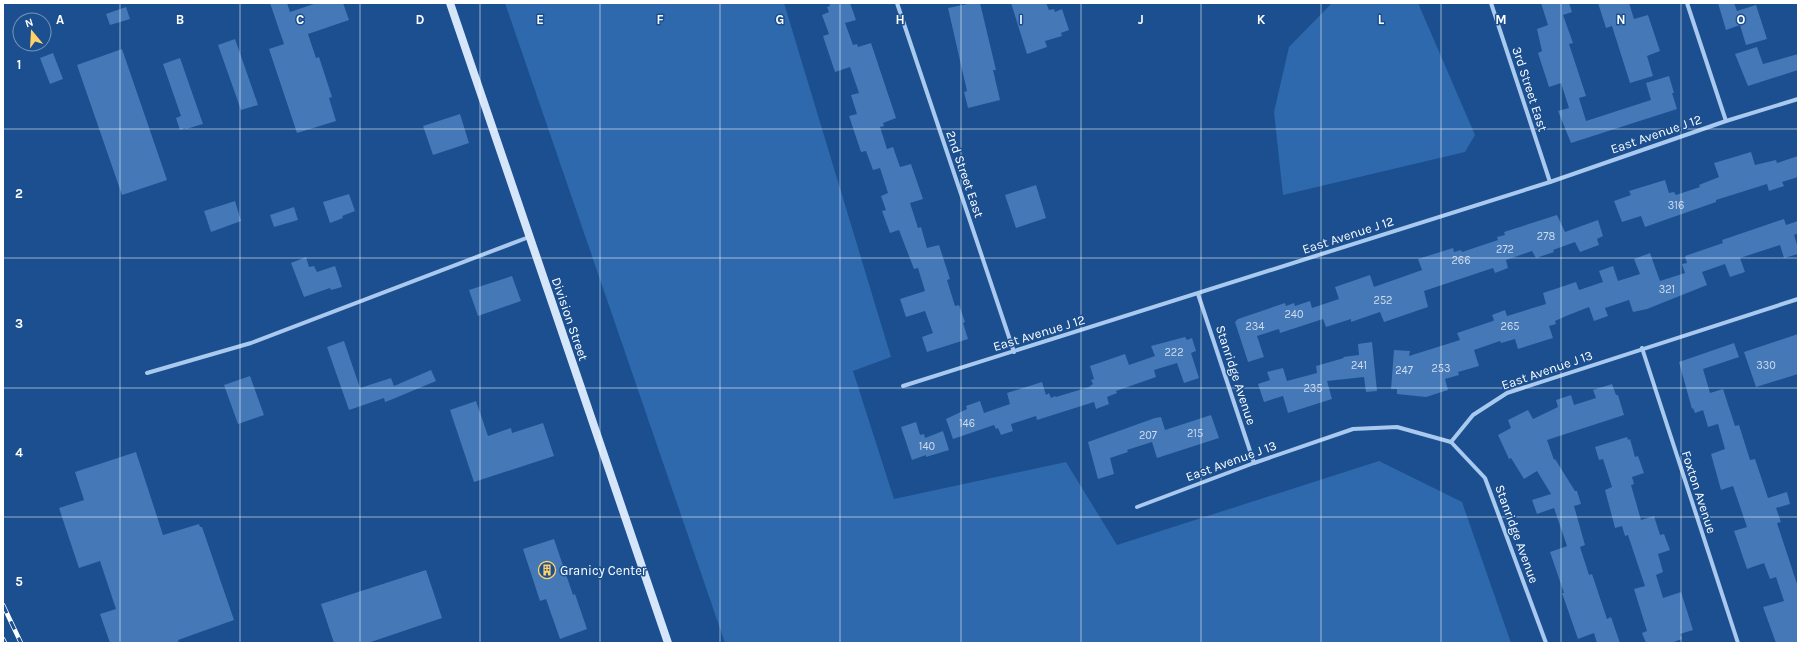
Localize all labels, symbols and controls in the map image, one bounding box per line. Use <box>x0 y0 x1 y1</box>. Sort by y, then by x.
north arrow <box>12 12 52 52</box>
text: A <box>56 12 64 27</box>
text: B <box>176 12 184 27</box>
text: C <box>296 12 304 27</box>
text: D <box>416 12 425 27</box>
text: E <box>536 12 544 27</box>
text: F <box>656 12 664 27</box>
text: G <box>776 12 784 27</box>
text: H <box>895 12 905 27</box>
text: I <box>1019 12 1023 27</box>
text: J <box>1138 12 1144 27</box>
text: K <box>1257 12 1266 27</box>
text: L <box>1378 12 1385 27</box>
text: M <box>1495 12 1507 27</box>
text: N <box>1616 12 1626 27</box>
text: O <box>1737 12 1746 27</box>
text: N <box>23 16 35 30</box>
street label: 3rd Street East <box>1509 45 1551 133</box>
text: 1 <box>17 57 21 72</box>
street label: East Avenue J 12 <box>1608 111 1704 157</box>
street label: 2nd Street East <box>943 128 987 220</box>
text: 2 <box>15 186 23 201</box>
house number: 316 <box>1668 199 1684 212</box>
street label: East Avenue J 12 <box>1300 213 1396 257</box>
house number: 278 <box>1537 230 1555 243</box>
house number: 272 <box>1496 243 1514 256</box>
house number: 266 <box>1452 254 1470 267</box>
street label: Division Street <box>549 275 591 363</box>
house number: 321 <box>1659 283 1675 296</box>
house number: 252 <box>1374 294 1392 307</box>
house number: 240 <box>1284 308 1304 321</box>
street label: East Avenue J 12 <box>991 312 1087 354</box>
text: 3 <box>15 316 23 331</box>
house number: 234 <box>1245 320 1265 333</box>
house number: 265 <box>1501 320 1519 333</box>
street label: Stanridge Avenue <box>1213 323 1259 427</box>
house number: 222 <box>1164 346 1184 359</box>
street label: East Avenue J 13 <box>1499 347 1595 393</box>
house number: 241 <box>1351 359 1367 372</box>
house number: 330 <box>1756 359 1776 372</box>
house number: 253 <box>1431 362 1451 375</box>
house number: 247 <box>1395 364 1413 377</box>
house number: 235 <box>1303 382 1323 395</box>
house number: 146 <box>959 417 975 430</box>
house number: 215 <box>1187 427 1203 440</box>
house number: 207 <box>1139 429 1157 442</box>
street label: East Avenue J 13 <box>1184 438 1278 484</box>
house number: 140 <box>919 440 935 453</box>
text: 4 <box>15 445 23 460</box>
street label: Foxton Avenue <box>1679 449 1720 535</box>
street label: Stanridge Avenue <box>1492 483 1542 586</box>
building icon: Granicy Center <box>537 560 557 580</box>
place label: Granicy Center <box>560 563 647 578</box>
text: 5 <box>15 574 23 589</box>

